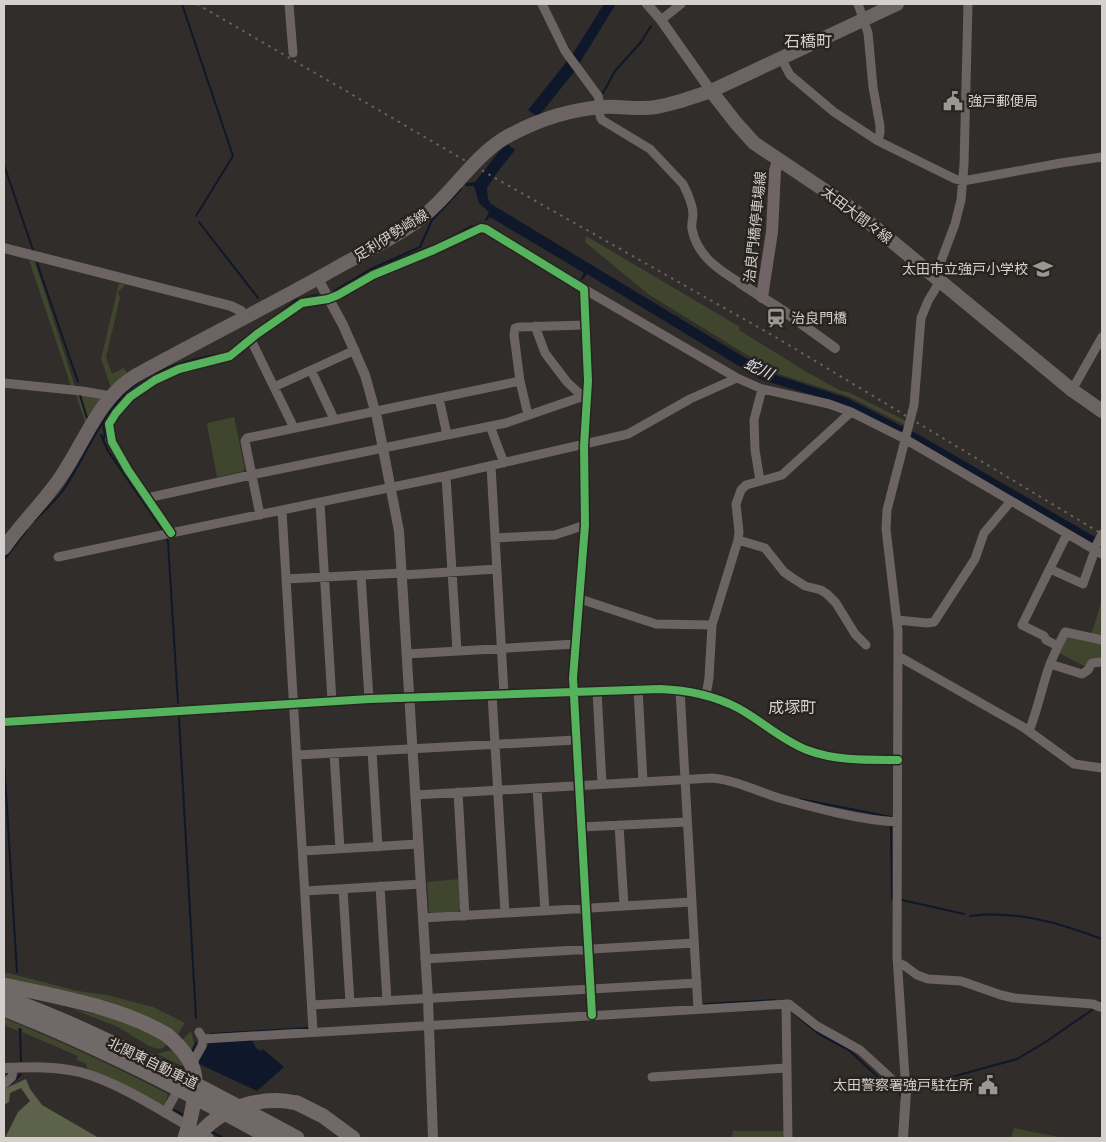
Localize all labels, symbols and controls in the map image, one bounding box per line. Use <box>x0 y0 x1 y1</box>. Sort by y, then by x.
district label: 石橋町 <box>784 31 832 53</box>
public building icon: 強戸郵便局 <box>942 90 964 112</box>
place label: 強戸郵便局 <box>968 92 1038 111</box>
street label: 治良門橋停車場線 <box>740 170 771 284</box>
street label: 太田大間々線 <box>817 183 896 248</box>
street label: 足利伊勢崎線 <box>351 205 432 266</box>
school or university icon: 太田市立強戸小学校 <box>1032 258 1054 280</box>
place label: 太田市立強戸小学校 <box>902 260 1028 279</box>
station icon: 治良門橋 <box>765 307 787 329</box>
place label: 治良門橋 <box>791 309 847 328</box>
water label: 蛇川 <box>741 354 779 385</box>
district label: 成塚町 <box>768 697 816 719</box>
street label: 北関東自動車道 <box>105 1033 201 1093</box>
public building icon: 太田警察署強戸駐在所 <box>977 1074 999 1096</box>
place label: 太田警察署強戸駐在所 <box>833 1076 973 1095</box>

